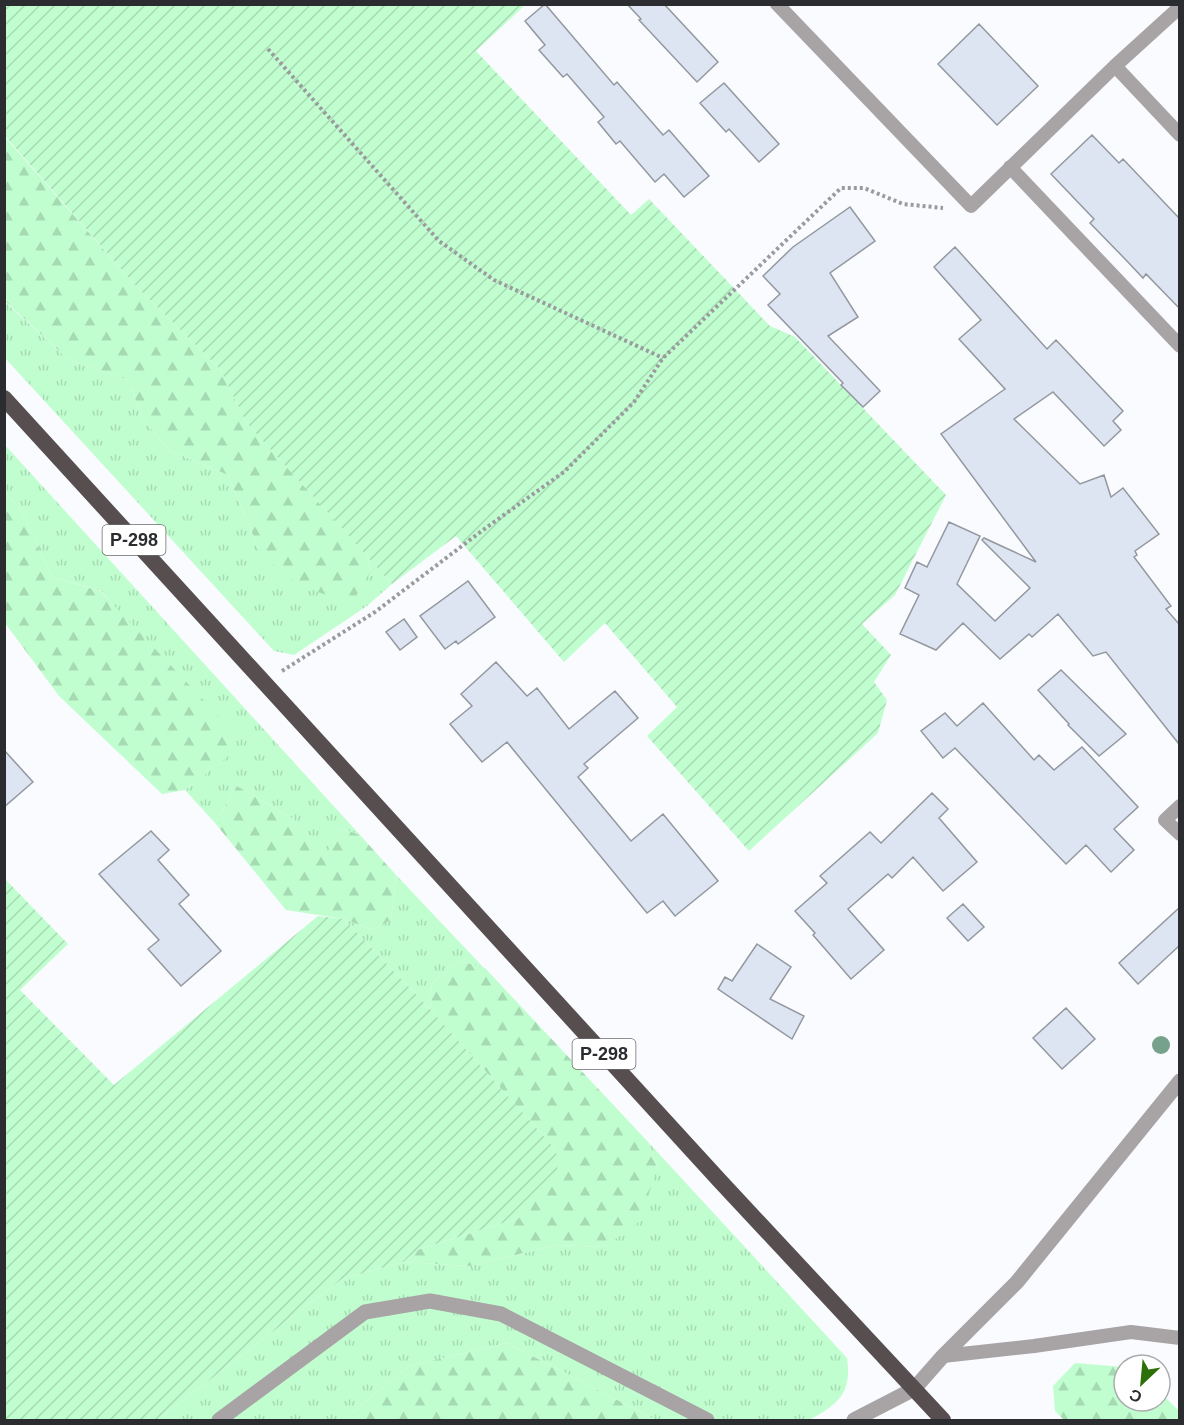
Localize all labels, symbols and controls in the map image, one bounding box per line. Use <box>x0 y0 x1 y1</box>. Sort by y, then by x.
road number: Р-298 <box>102 525 166 555</box>
road number: Р-298 <box>572 1039 636 1069</box>
north arrow <box>1112 1353 1172 1413</box>
text: С <box>1126 1386 1145 1406</box>

